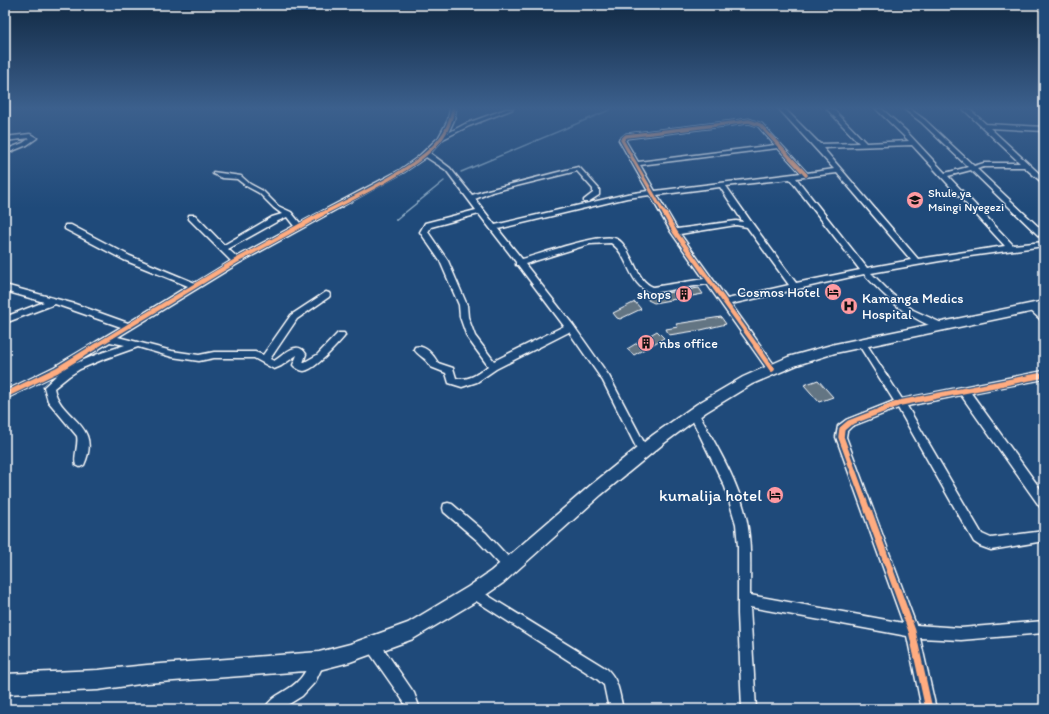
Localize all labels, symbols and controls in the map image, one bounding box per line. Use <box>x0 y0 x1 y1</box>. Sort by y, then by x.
place label: Shule ya Msingi Nyegezi <box>928 186 1004 214</box>
school or university icon: Shule ya Msingi Nyegezi <box>905 190 925 210</box>
hotel icon: Cosmos Hotel <box>823 282 843 302</box>
building icon: shops <box>674 284 694 304</box>
place label: Cosmos Hotel <box>737 284 820 301</box>
place label: shops <box>637 286 671 303</box>
place label: Kamanga Medics Hospital <box>862 290 964 323</box>
hospital icon: Kamanga Medics Hospital <box>839 296 859 316</box>
building icon: nbs office <box>636 333 656 353</box>
place label: nbs office <box>659 335 718 352</box>
place label: kumalija hotel <box>659 485 762 505</box>
hotel icon: kumalija hotel <box>765 485 785 505</box>

